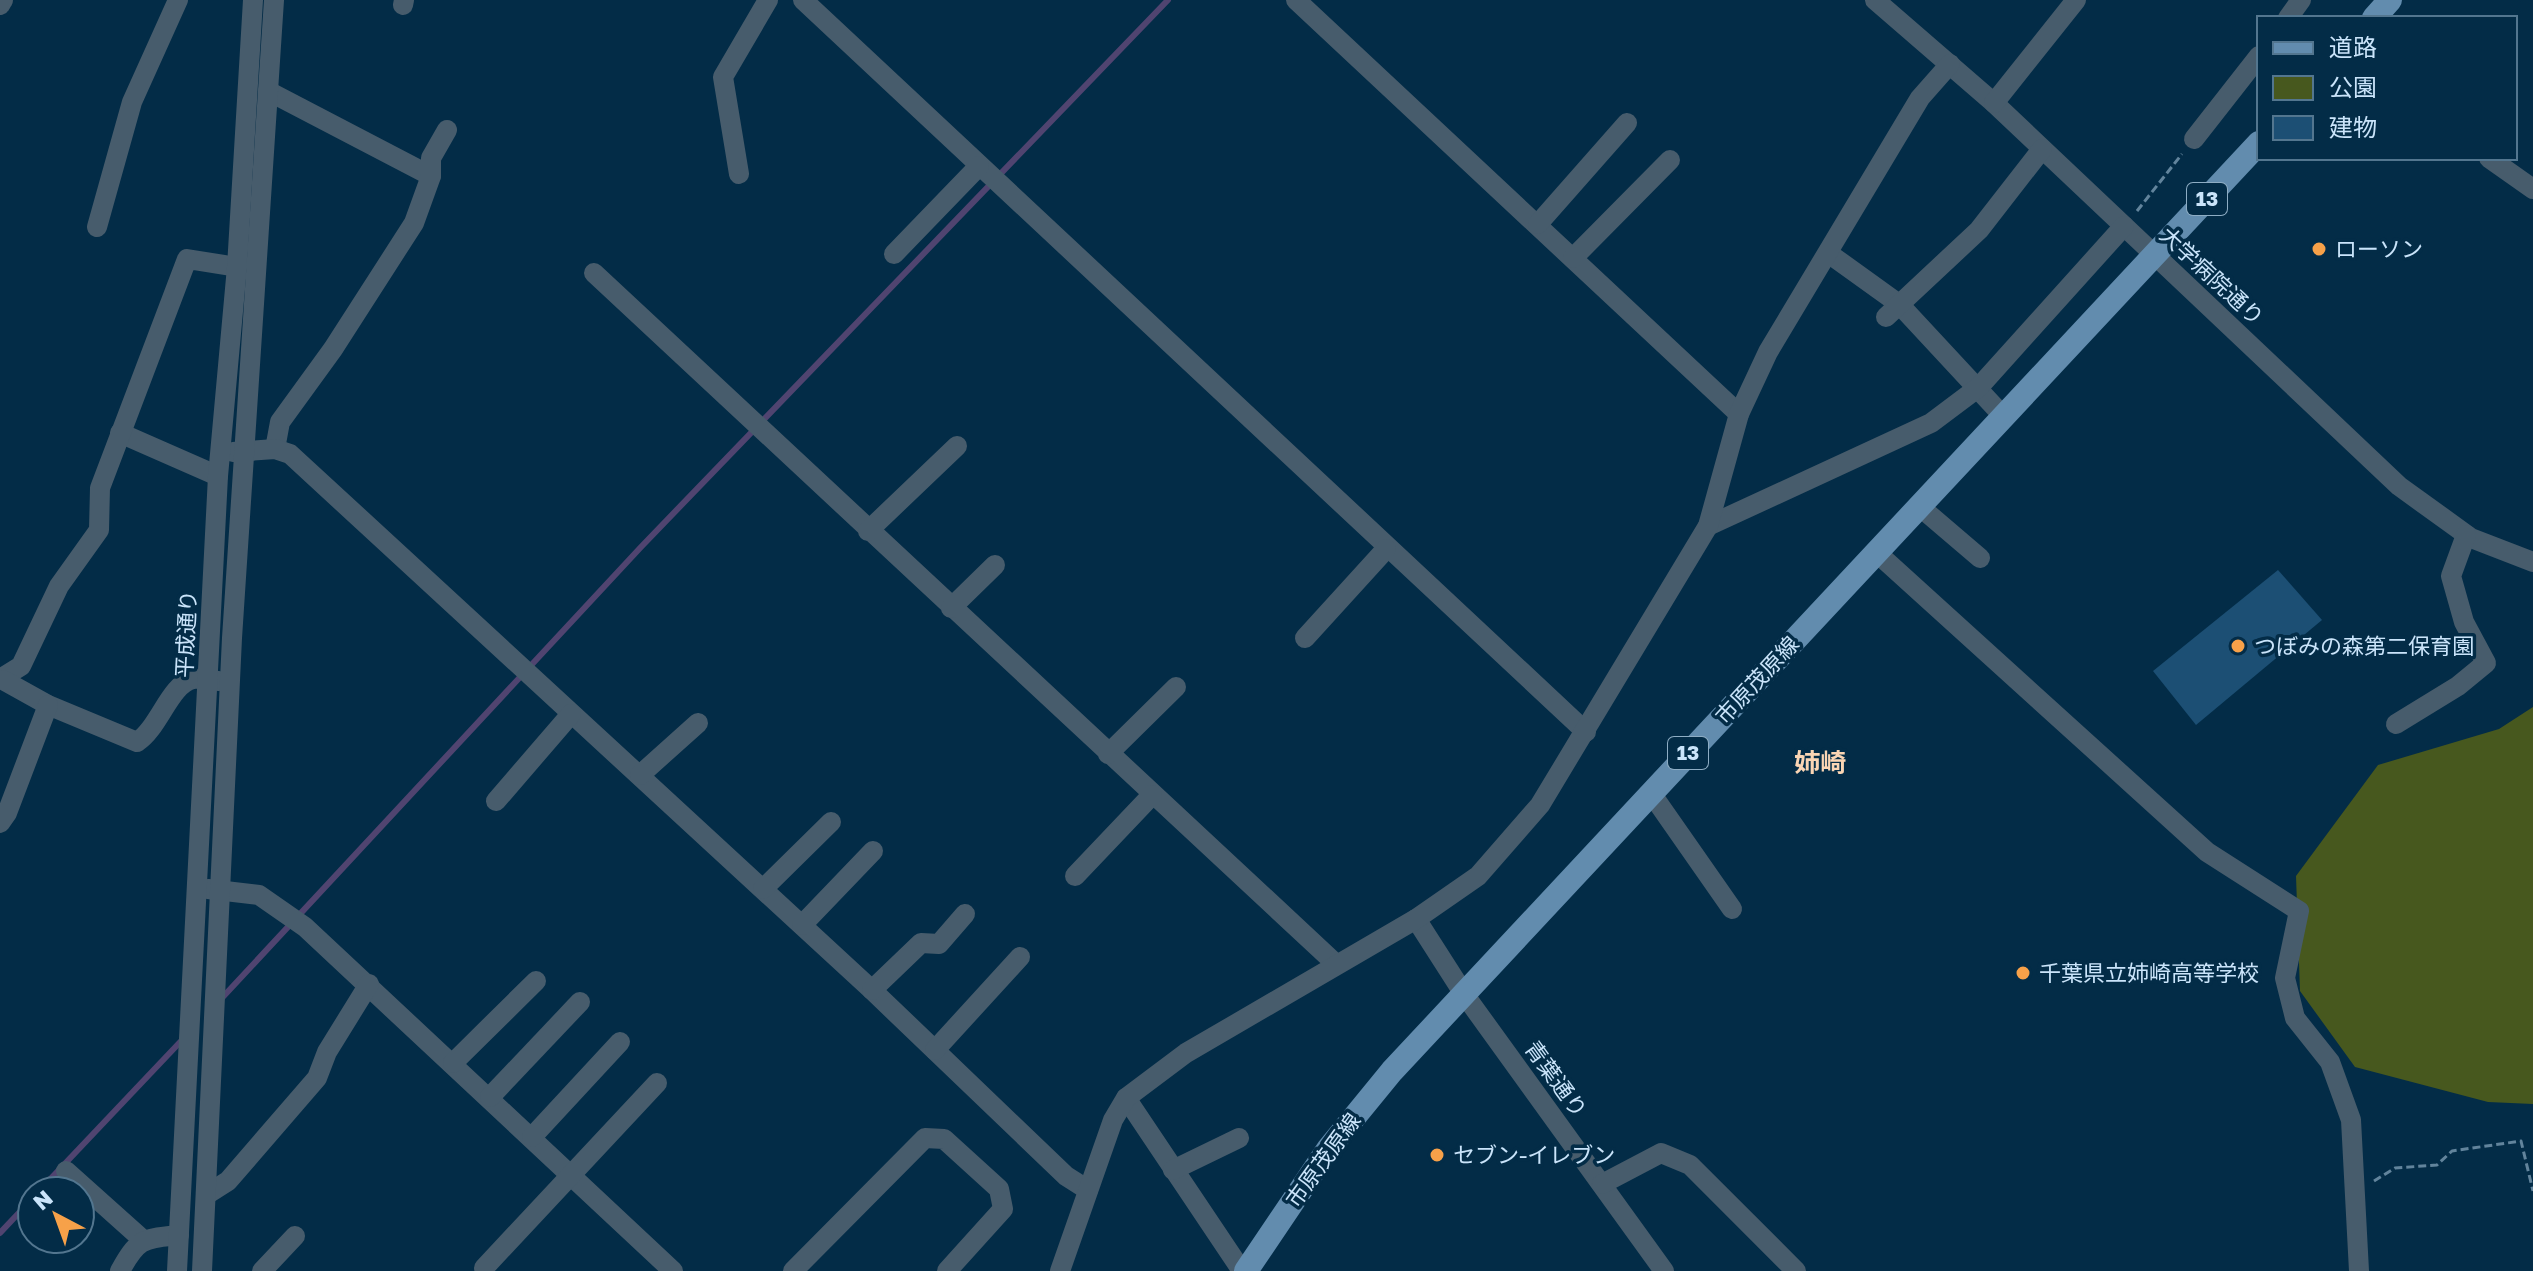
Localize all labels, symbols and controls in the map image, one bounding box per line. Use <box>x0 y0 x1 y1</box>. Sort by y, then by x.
legend <box>2257 16 2517 160</box>
text: 道路 <box>2329 32 2377 61</box>
text: 公園 <box>2329 72 2377 101</box>
text: 建物 <box>2329 112 2377 141</box>
road number: 13 <box>2187 183 2227 215</box>
street label: 大学病院通り <box>2155 221 2270 331</box>
place label: ローソン <box>2335 235 2423 262</box>
marker: ローソン <box>2310 240 2328 258</box>
street label: 平成通り <box>170 589 201 679</box>
street label: 市原茂原線 <box>1709 630 1804 729</box>
place label: つぼみの森第二保育園 <box>2254 632 2474 659</box>
marker: つぼみの森第二保育園 <box>2229 637 2247 655</box>
road number: 13 <box>1668 737 1708 769</box>
district label: 姉崎 <box>1794 747 1846 778</box>
place label: 千葉県立姉崎高等学校 <box>2039 959 2259 986</box>
marker: 千葉県立姉崎高等学校 <box>2014 964 2032 982</box>
street label: 青葉通り <box>1520 1035 1593 1122</box>
street label: 市原茂原線 <box>1279 1107 1366 1212</box>
place label: セブン-イレブン <box>1453 1141 1615 1168</box>
marker: セブン-イレブン <box>1428 1146 1446 1164</box>
north arrow <box>16 1175 96 1255</box>
text: N <box>27 1184 58 1215</box>

